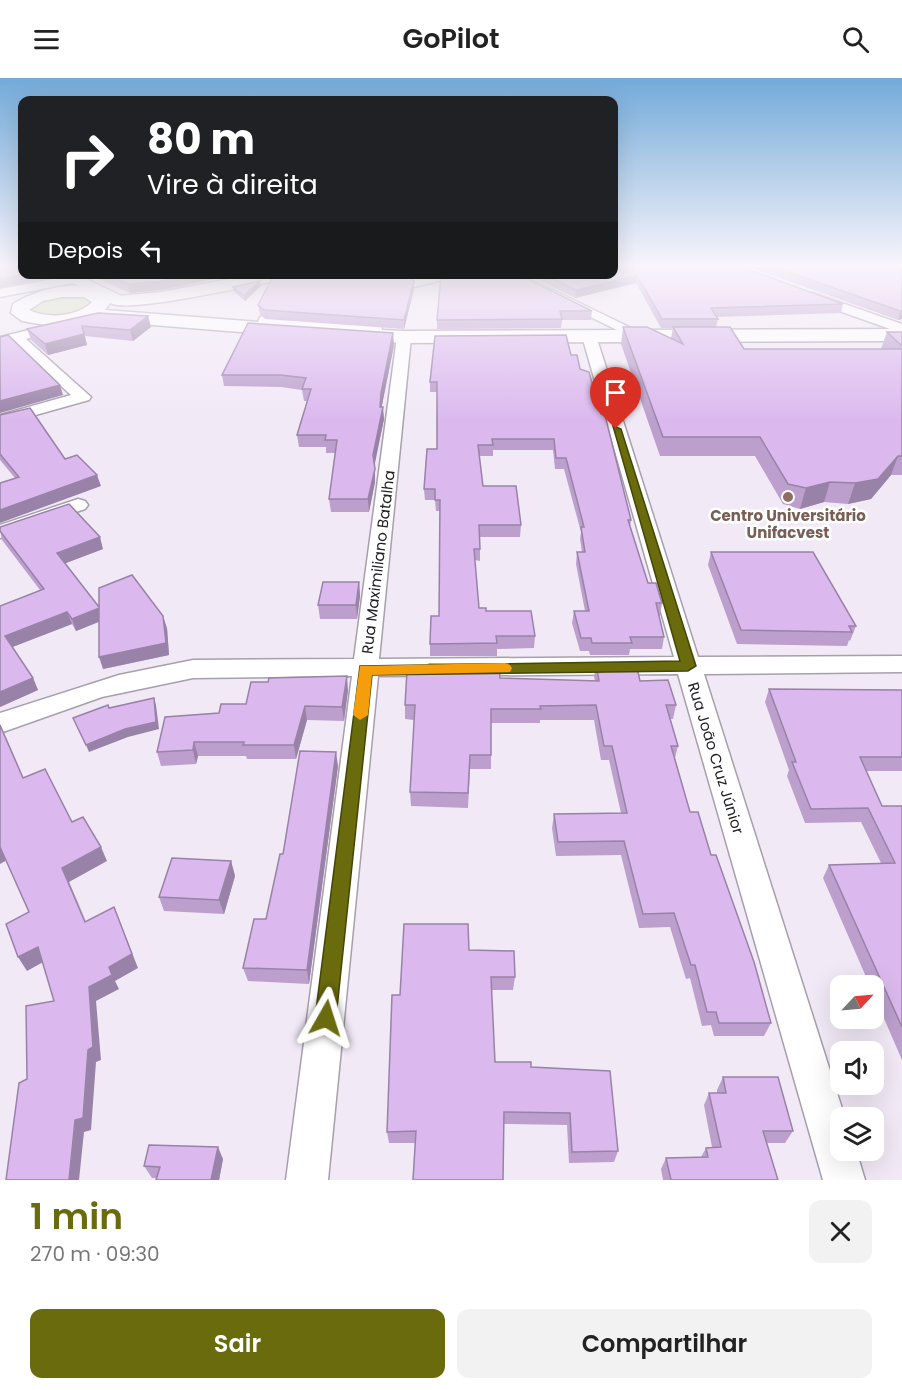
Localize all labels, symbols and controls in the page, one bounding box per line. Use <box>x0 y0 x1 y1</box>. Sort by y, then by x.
text: GoPilot <box>402 20 500 57</box>
icon: menu <box>30 23 63 56</box>
icon: search <box>839 23 872 56</box>
text: 80 m <box>147 110 255 169</box>
icon: right <box>48 120 126 198</box>
text: Vire à direita <box>147 166 318 203</box>
icon: left <box>135 234 168 267</box>
text: Depois <box>48 235 123 266</box>
pin <box>590 367 641 429</box>
icon: arrive <box>599 376 632 409</box>
street label: Rua Maximiliano Batalha <box>356 469 400 655</box>
marker: Centro Universitário Unifacvest <box>781 490 795 504</box>
place label: Centro Universitário Unifacvest <box>710 505 866 543</box>
street label: Rua João Cruz Júnior <box>683 679 749 837</box>
north arrow <box>830 975 884 1029</box>
map controls <box>830 975 884 1161</box>
position arrow <box>294 986 358 1050</box>
button: sound <box>830 1041 884 1095</box>
button: layers <box>830 1107 884 1161</box>
text: 1 min <box>30 1191 123 1242</box>
button: close <box>809 1200 872 1263</box>
text: 270 m · 09:30 <box>30 1240 160 1268</box>
button: Sair <box>30 1309 445 1378</box>
button: Compartilhar <box>457 1309 872 1378</box>

